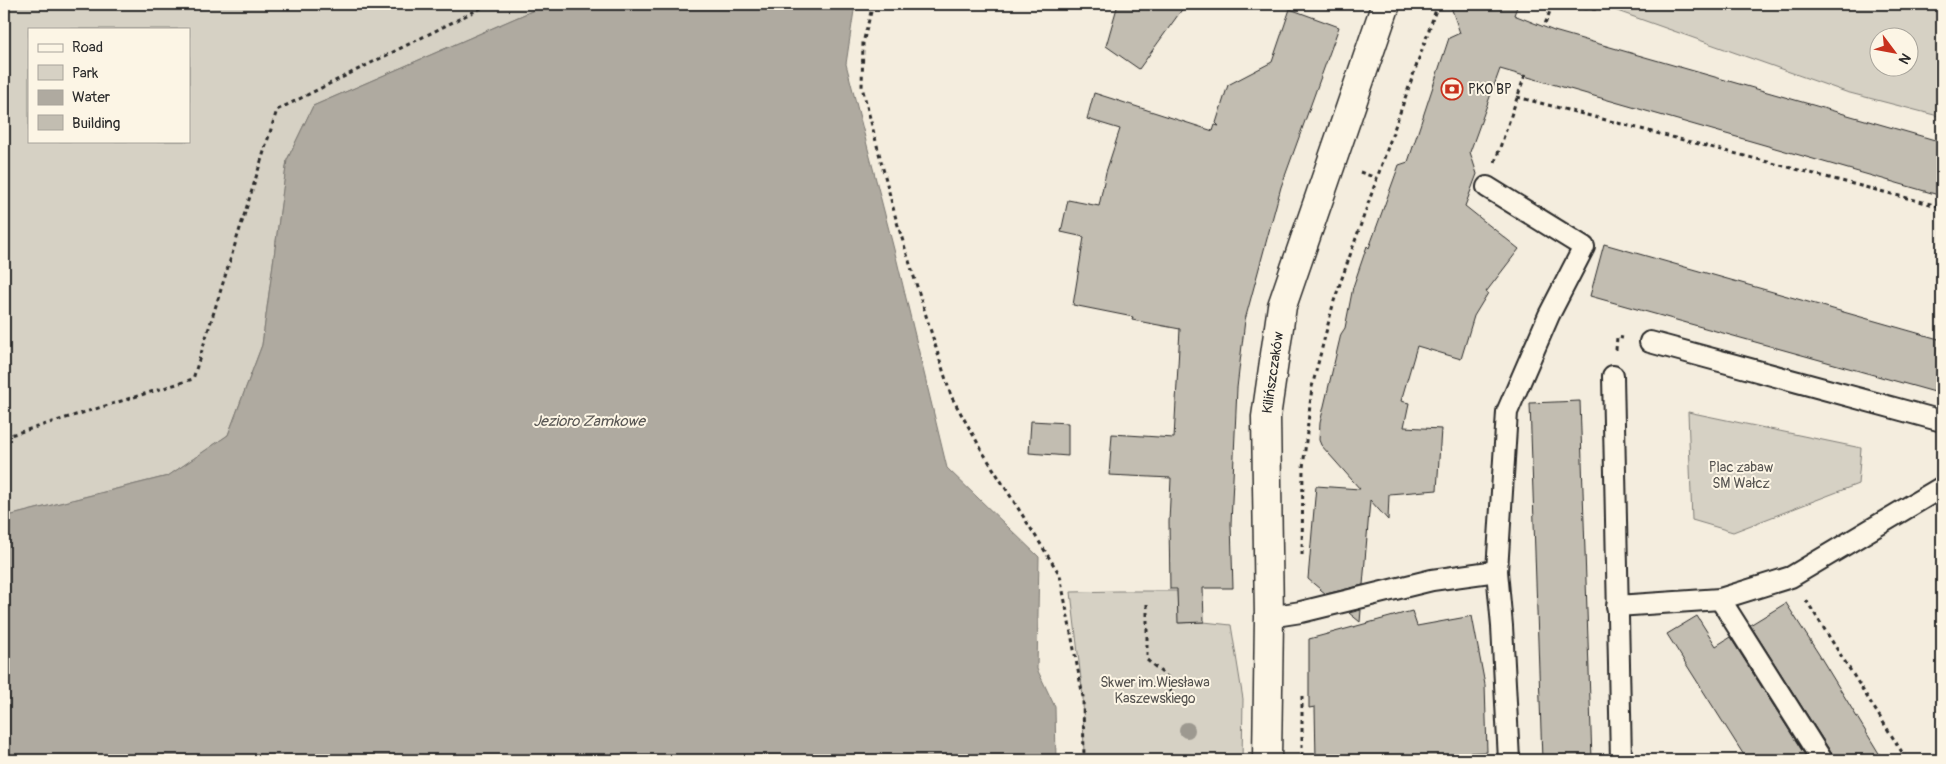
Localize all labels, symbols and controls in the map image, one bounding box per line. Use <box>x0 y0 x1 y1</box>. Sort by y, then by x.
legend <box>28 28 190 142</box>
north arrow <box>1868 28 1918 78</box>
text: Road <box>72 38 103 57</box>
text: N <box>1895 50 1914 67</box>
text: Park <box>72 64 99 83</box>
bank icon: PKO BP <box>1440 77 1464 101</box>
place label: PKO BP <box>1468 81 1512 98</box>
text: Water <box>72 88 111 107</box>
text: Building <box>72 114 120 133</box>
street label: Kilińszczaków <box>1258 330 1287 414</box>
water label: Jezioro Zamkowe <box>533 412 646 431</box>
park label: Plac zabaw SM Wałcz <box>1709 459 1774 492</box>
park label: Skwer im.Wiesława Kaszewskiego <box>1100 674 1210 707</box>

